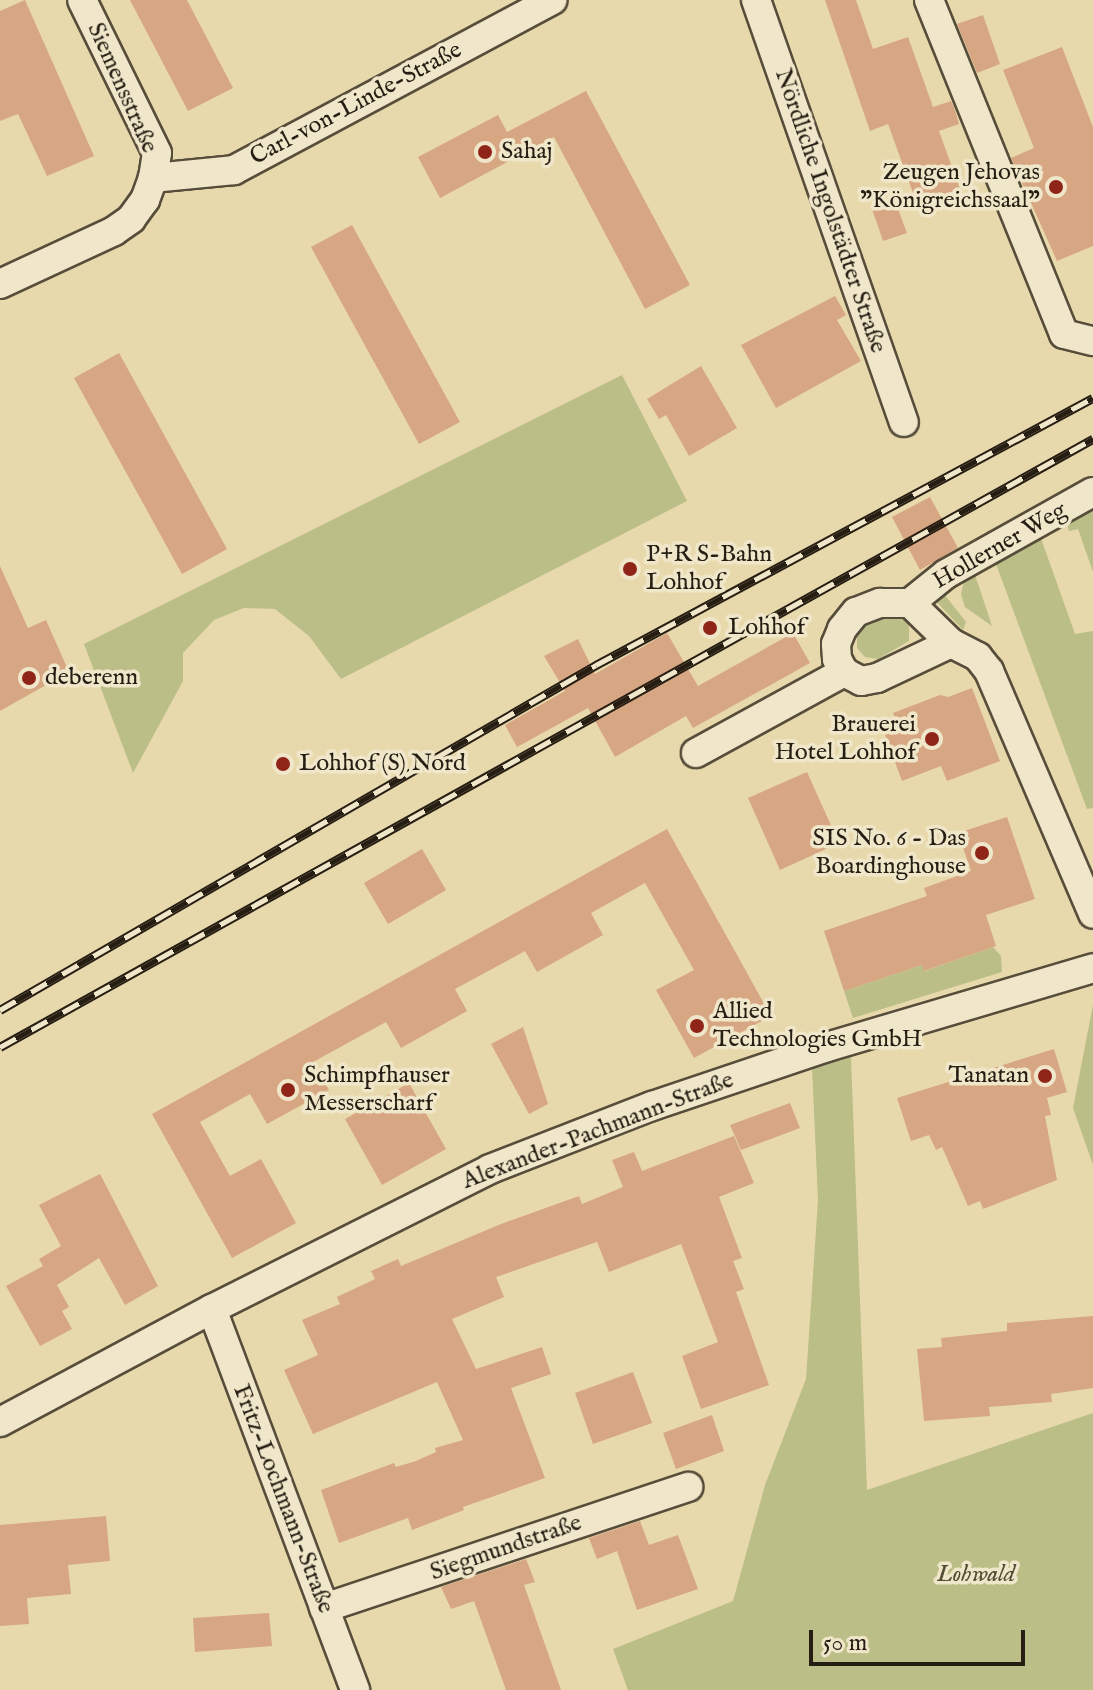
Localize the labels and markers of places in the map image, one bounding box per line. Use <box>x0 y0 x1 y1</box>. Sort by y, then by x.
place label: Sahaj <box>501 138 553 166</box>
marker: Sahaj <box>476 143 494 161</box>
place label: Zeugen Jehovas "Königreichssaal" <box>860 159 1040 215</box>
marker: Zeugen Jehovas "Königreichssaal" <box>1047 178 1065 196</box>
place label: P+R S-Bahn Lohhof <box>646 541 772 597</box>
marker: P+R S-Bahn Lohhof <box>621 560 639 578</box>
place label: Lohhof <box>728 614 805 642</box>
marker: Lohhof <box>699 617 721 639</box>
place label: deberenn <box>45 664 138 692</box>
marker: deberenn <box>20 669 38 687</box>
place label: Brauerei Hotel Lohhof <box>775 711 916 767</box>
marker: Brauerei Hotel Lohhof <box>923 730 941 748</box>
place label: Lohhof (S) Nord <box>299 750 466 778</box>
marker: Lohhof (S) Nord <box>274 755 292 773</box>
place label: SIS No. 6 - Das Boardinghouse <box>813 825 966 881</box>
marker: SIS No. 6 - Das Boardinghouse <box>973 844 991 862</box>
place label: Allied Technologies GmbH <box>713 998 922 1054</box>
marker: Allied Technologies GmbH <box>688 1017 706 1035</box>
place label: Schimpfhauser Messerscharf <box>304 1062 450 1118</box>
place label: Tanatan <box>948 1062 1029 1090</box>
marker: Tanatan <box>1036 1067 1054 1085</box>
marker: Schimpfhauser Messerscharf <box>279 1081 297 1099</box>

